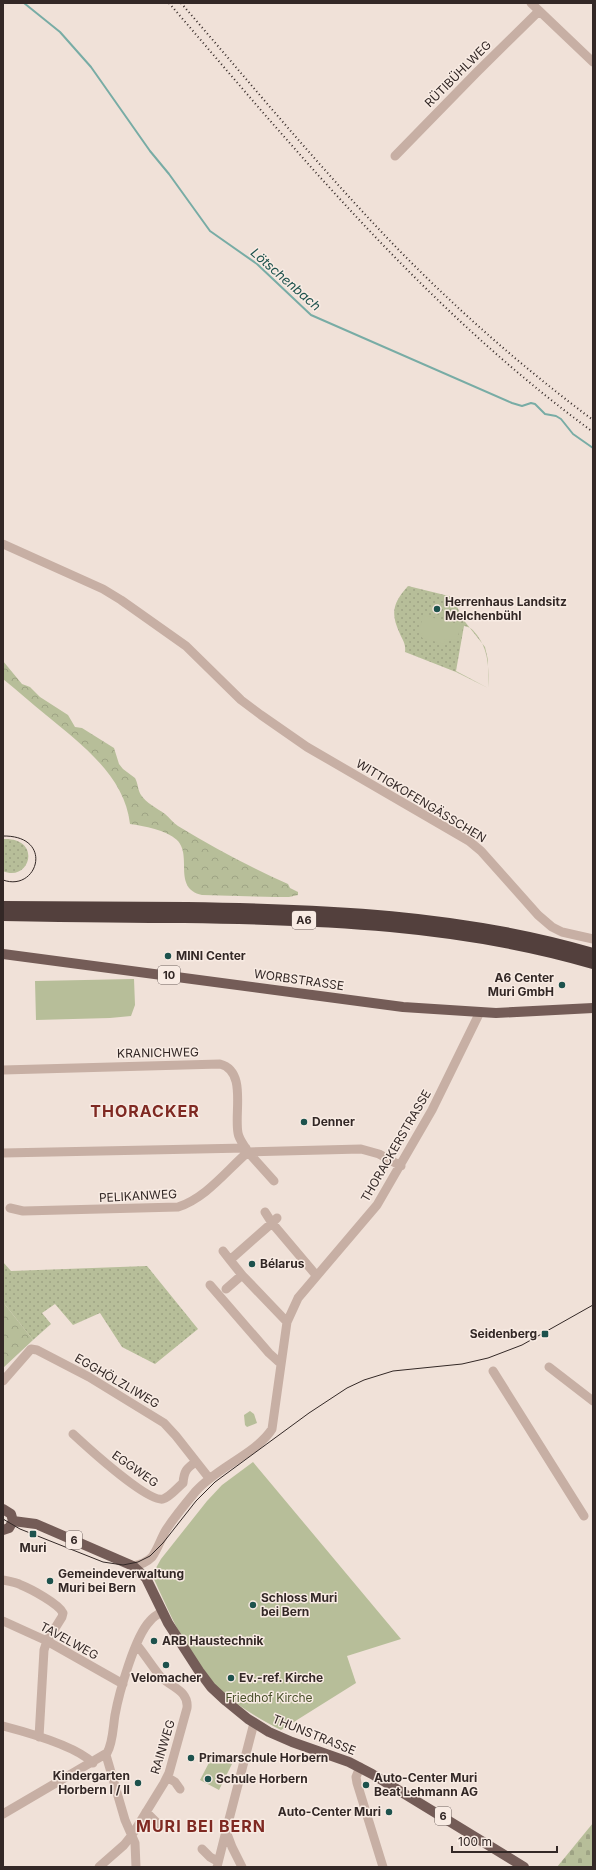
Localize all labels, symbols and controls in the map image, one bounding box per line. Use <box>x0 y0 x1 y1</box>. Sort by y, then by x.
street label: RÜTIBÜHLWEG <box>421 37 494 110</box>
water label: Lötschenbach <box>248 244 324 314</box>
place label: Herrenhaus Landsitz Melchenbühl <box>445 594 567 623</box>
marker: Herrenhaus Landsitz Melchenbühl <box>432 604 442 614</box>
street label: WITTIGKOFENGÄSSCHEN <box>353 756 489 845</box>
road number: A6 <box>292 911 316 929</box>
place label: MINI Center <box>176 948 246 963</box>
marker: MINI Center <box>163 951 173 961</box>
road number: 10 <box>158 966 180 984</box>
street label: WORBSTRASSE <box>253 966 345 993</box>
place label: A6 Center Muri GmbH <box>488 970 554 999</box>
marker: A6 Center Muri GmbH <box>557 980 567 990</box>
street label: KRANICHWEG <box>117 1044 199 1061</box>
street label: THORACKERSTRASSE <box>357 1087 434 1205</box>
district label: THORACKER <box>90 1101 200 1121</box>
place label: Denner <box>312 1114 355 1129</box>
marker: Denner <box>299 1117 309 1127</box>
street label: PELIKANWEG <box>99 1186 177 1205</box>
place label: Bélarus <box>260 1256 305 1271</box>
marker: Bélarus <box>247 1259 257 1269</box>
place label: Seidenberg <box>470 1326 537 1341</box>
marker: Seidenberg <box>540 1329 550 1339</box>
street label: EGGHÖLZLIWEG <box>72 1350 162 1411</box>
street label: EGGWEG <box>109 1447 161 1490</box>
marker: Muri <box>28 1529 38 1539</box>
road number: 6 <box>66 1531 82 1549</box>
place label: Muri <box>20 1540 46 1555</box>
place label: Gemeindeverwaltung Muri bei Bern <box>58 1566 184 1595</box>
marker: Gemeindeverwaltung Muri bei Bern <box>45 1576 55 1586</box>
place label: Schloss Muri bei Bern <box>261 1590 337 1619</box>
marker: Schloss Muri bei Bern <box>248 1600 258 1610</box>
street label: TAVELWEG <box>37 1618 101 1663</box>
place label: ARB Haustechnik <box>162 1633 263 1648</box>
marker: ARB Haustechnik <box>149 1636 159 1646</box>
marker: Velomacher <box>161 1660 171 1670</box>
place label: Velomacher <box>131 1670 201 1685</box>
place label: Ev.-ref. Kirche <box>239 1670 323 1685</box>
marker: Ev.-ref. Kirche <box>226 1673 236 1683</box>
park label: Friedhof Kirche <box>225 1690 313 1705</box>
street label: THUNSTRASSE <box>270 1711 358 1758</box>
street label: RAINWEG <box>147 1718 178 1776</box>
place label: Primarschule Horbern <box>199 1750 328 1765</box>
marker: Primarschule Horbern <box>186 1753 196 1763</box>
place label: Kindergarten Horbern I / II <box>53 1768 130 1797</box>
place label: Auto-Center Muri Beat Lehmann AG <box>374 1770 478 1799</box>
place label: Schule Horbern <box>216 1771 308 1786</box>
marker: Schule Horbern <box>203 1774 213 1784</box>
marker: Kindergarten Horbern I / II <box>133 1778 143 1788</box>
marker: Auto-Center Muri Beat Lehmann AG <box>361 1780 371 1790</box>
place label: Auto-Center Muri <box>278 1804 381 1819</box>
marker: Auto-Center Muri <box>384 1807 394 1817</box>
road number: 6 <box>435 1807 451 1825</box>
district label: MURI BEI BERN <box>136 1816 266 1836</box>
scale bar <box>452 1828 557 1854</box>
text: 100 m <box>458 1834 492 1849</box>

